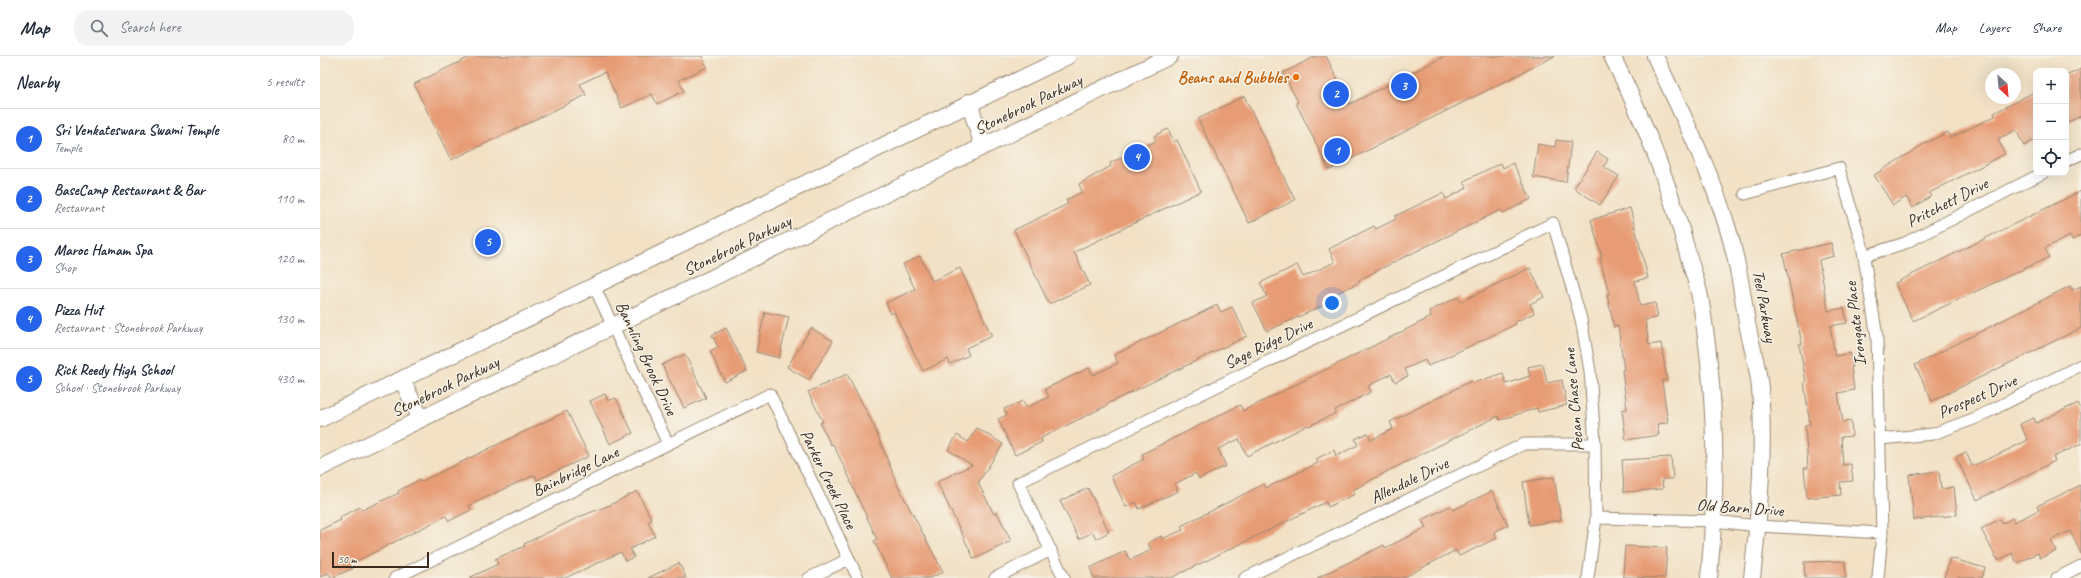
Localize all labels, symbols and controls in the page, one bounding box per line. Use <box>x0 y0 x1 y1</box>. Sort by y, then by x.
search box <box>74 10 354 46</box>
text: Map <box>20 16 50 40</box>
icon: search <box>88 17 110 39</box>
text: Search here <box>120 18 181 37</box>
text: Map <box>1935 19 1957 36</box>
text: Layers <box>1979 19 2010 36</box>
text: Share <box>2032 19 2061 36</box>
place label: Beans and Bubbles <box>1178 67 1290 88</box>
north arrow <box>1985 68 2021 104</box>
map controls <box>2033 68 2069 176</box>
button: + <box>2033 68 2069 104</box>
street label: Stonebrook Parkway <box>971 69 1086 140</box>
pin: 3 <box>1391 71 1417 101</box>
text: Nearby <box>16 72 59 93</box>
marker: Beans and Bubbles <box>1291 72 1301 82</box>
text: 5 results <box>266 74 304 90</box>
pin: 2 <box>1323 79 1349 109</box>
button: − <box>2033 104 2069 140</box>
text: Sri Venkateswara Swami Temple <box>54 121 218 140</box>
text: 1 <box>26 131 32 147</box>
text: 80 m <box>282 131 304 147</box>
pin: 1 <box>1324 136 1350 166</box>
text: Temple <box>54 140 82 156</box>
button: locate <box>2033 140 2069 176</box>
pin: 4 <box>1124 142 1150 172</box>
street label: Pritchett Drive <box>1903 172 1993 232</box>
text: BaseCamp Restaurant & Bar <box>54 181 205 200</box>
text: 2 <box>26 191 32 207</box>
text: 110 m <box>276 191 304 207</box>
text: Restaurant <box>54 200 104 216</box>
street label: Stonebrook Parkway <box>680 210 795 281</box>
pin: 5 <box>475 227 501 257</box>
text: Maroc Hamam Spa <box>54 241 152 260</box>
text: 3 <box>26 251 32 267</box>
text: 120 m <box>276 251 304 267</box>
text: Shop <box>54 260 76 276</box>
street label: Teel Parkway <box>1748 268 1781 345</box>
street label: Irongate Place <box>1840 279 1871 367</box>
your location <box>1322 293 1342 313</box>
street label: Bannling Brook Drive <box>611 298 683 420</box>
text: Pizza Hut <box>54 301 102 320</box>
text: 4 <box>26 311 32 327</box>
text: 130 m <box>276 311 304 327</box>
street label: Sage Ridge Drive <box>1221 312 1317 374</box>
text: Restaurant · Stonebrook Parkway <box>54 320 203 336</box>
street label: Pecan Chase Lane <box>1558 346 1588 452</box>
street label: Stonebrook Parkway <box>388 351 503 422</box>
text: Rick Reedy High School <box>54 361 173 380</box>
street label: Prospect Drive <box>1935 369 2021 423</box>
text: 5 <box>26 371 32 387</box>
text: 430 m <box>276 371 304 387</box>
text: School · Stonebrook Parkway <box>54 380 180 396</box>
street label: Parker Creek Place <box>796 426 862 533</box>
street label: Bainbridge Lane <box>529 441 623 501</box>
street label: Allendale Drive <box>1367 452 1453 508</box>
street label: Old Barn Drive <box>1696 494 1785 521</box>
scale bar <box>332 550 429 569</box>
text: 50 m <box>338 552 357 566</box>

